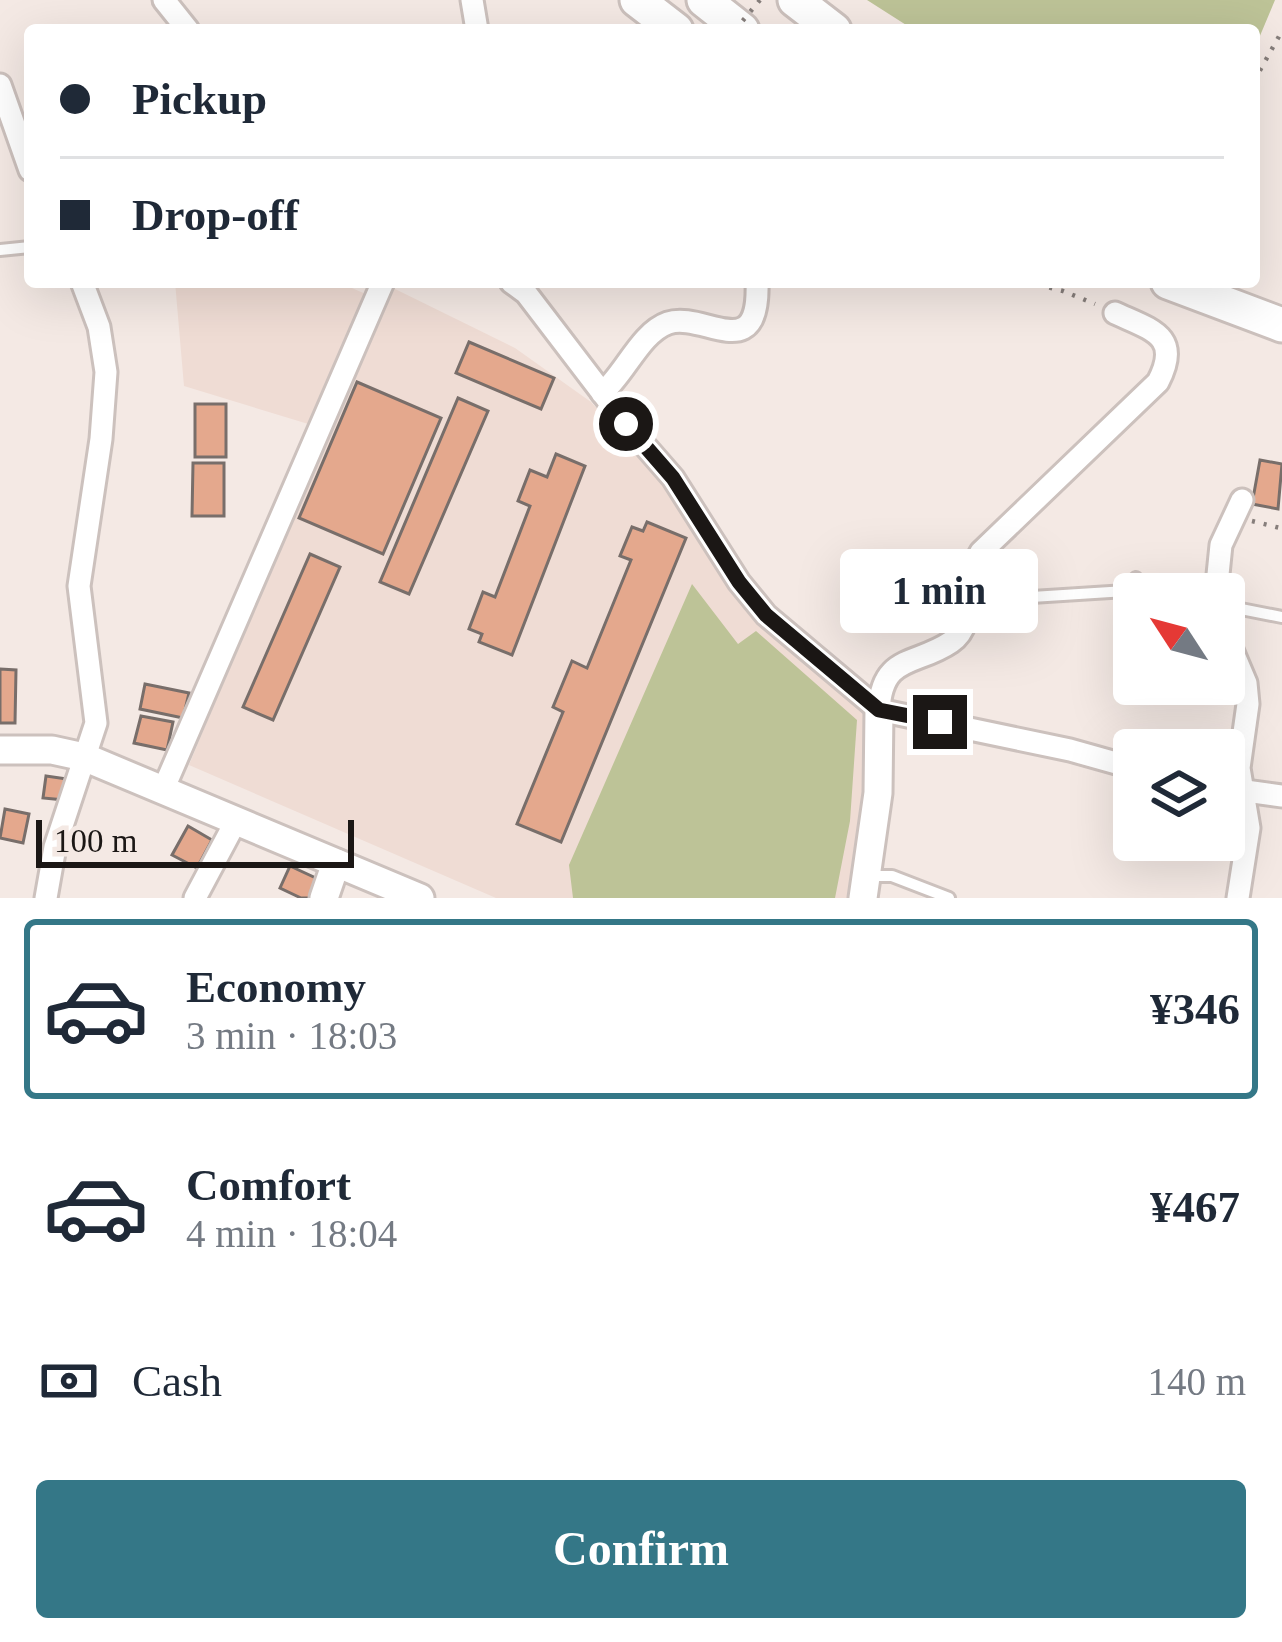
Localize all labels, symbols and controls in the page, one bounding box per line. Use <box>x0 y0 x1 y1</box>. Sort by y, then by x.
text: Pickup <box>132 74 267 124</box>
text: Drop-off <box>132 190 299 240</box>
route start <box>599 397 653 451</box>
callout: 1 min <box>841 548 1039 632</box>
text: 1 min <box>892 569 986 612</box>
north arrow <box>1113 573 1245 705</box>
map controls <box>1113 573 1245 861</box>
route end <box>913 695 967 749</box>
button: layers <box>1113 729 1245 861</box>
scale bar <box>36 814 354 867</box>
text: 100 m <box>54 823 137 859</box>
icon: car <box>42 955 150 1063</box>
text: Economy <box>186 962 366 1012</box>
text: ¥346 <box>1150 984 1240 1034</box>
text: 3 min · 18:03 <box>186 1014 397 1057</box>
icon: car <box>42 1153 150 1261</box>
text: Comfort <box>186 1160 351 1210</box>
text: ¥467 <box>1150 1182 1240 1232</box>
text: 4 min · 18:04 <box>186 1212 397 1255</box>
icon: cash <box>36 1348 102 1414</box>
text: Cash <box>132 1356 222 1406</box>
text: 140 m <box>1147 1360 1246 1403</box>
button: Confirm <box>36 1480 1246 1618</box>

